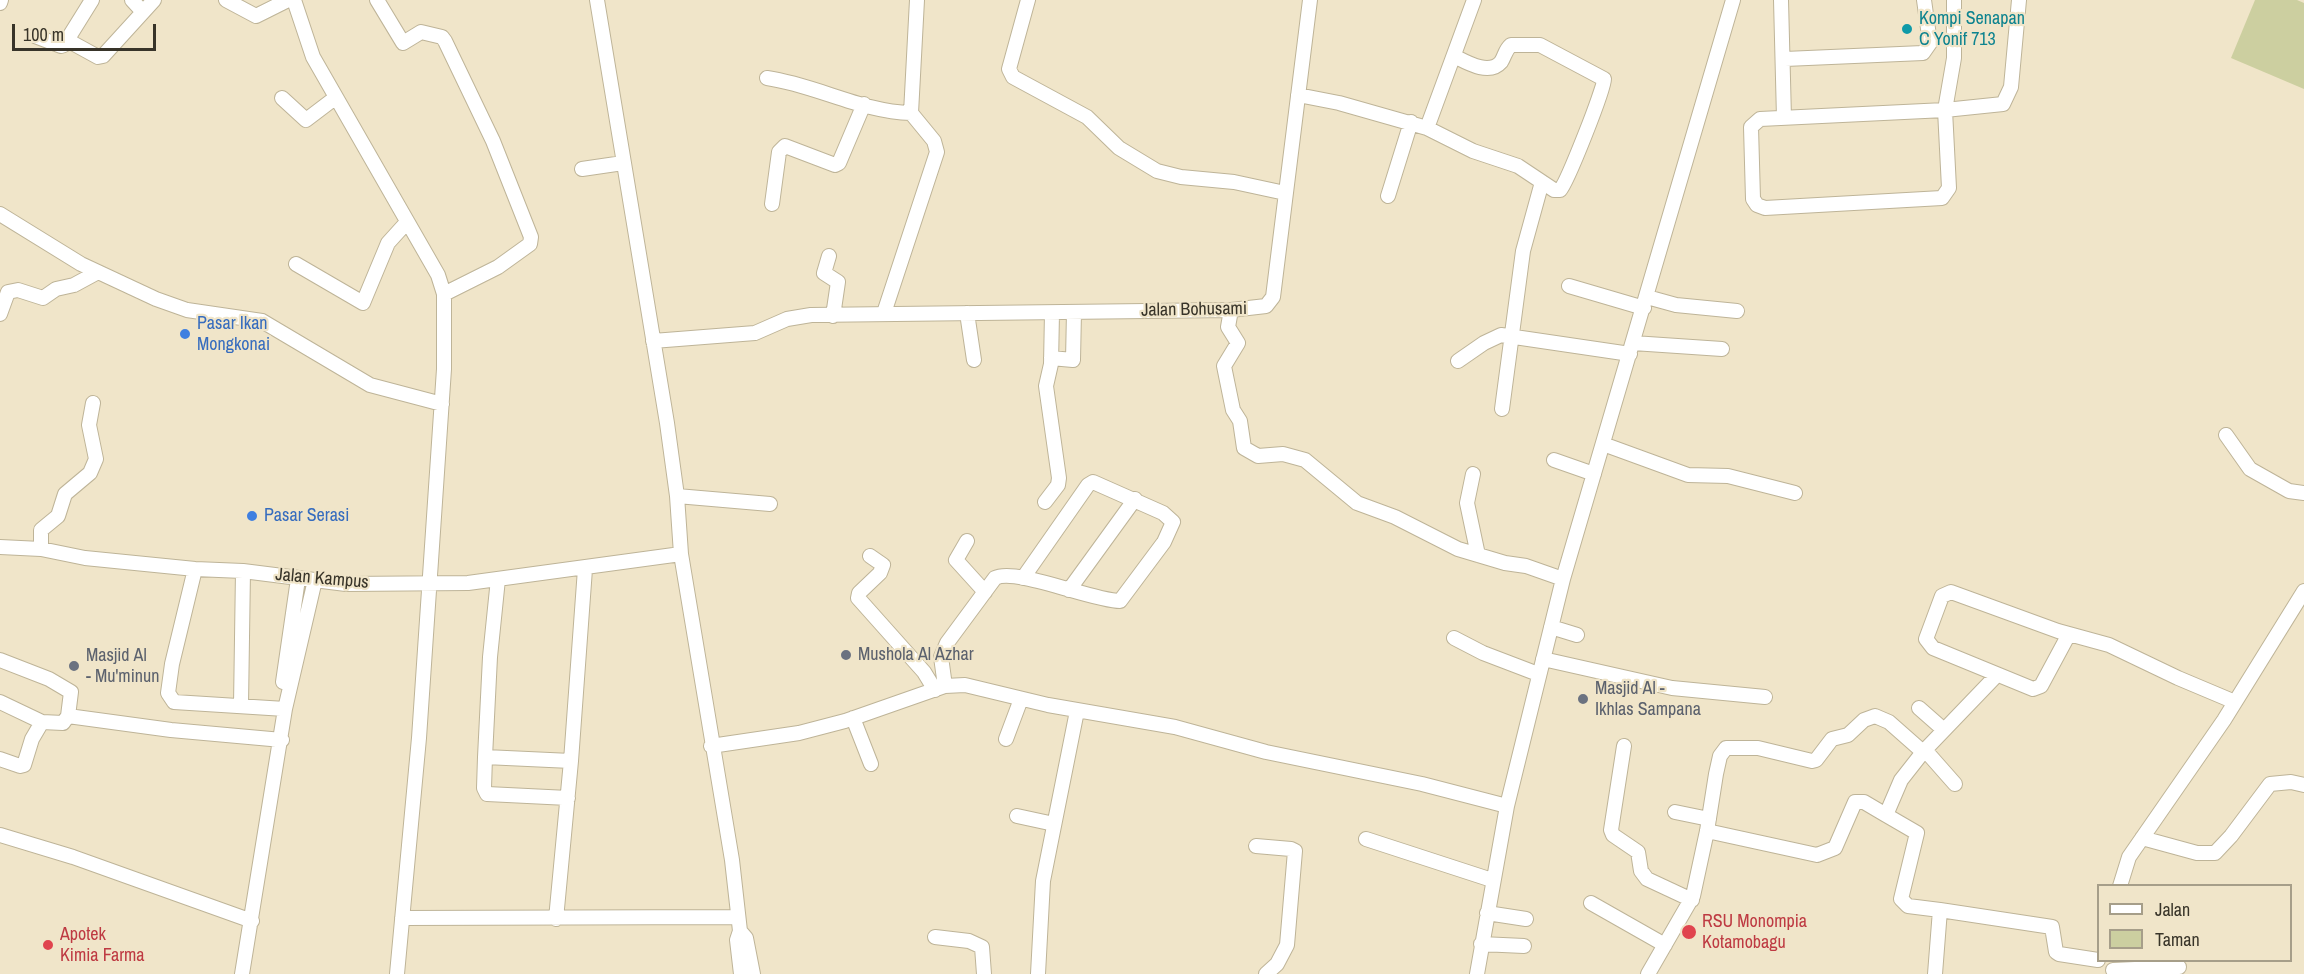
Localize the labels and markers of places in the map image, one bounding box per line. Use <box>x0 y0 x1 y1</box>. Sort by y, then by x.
place label: Kompi Senapan C Yonif 713 <box>1919 8 2025 50</box>
marker: Kompi Senapan C Yonif 713 <box>1900 22 1914 36</box>
place label: Pasar Ikan Mongkonai <box>197 313 270 356</box>
marker: Pasar Ikan Mongkonai <box>178 327 192 341</box>
place label: Pasar Serasi <box>264 505 349 527</box>
marker: Pasar Serasi <box>245 509 259 523</box>
place label: Mushola Al Azhar <box>858 644 974 666</box>
place label: Masjid Al - Mu'minun <box>86 645 159 688</box>
marker: Mushola Al Azhar <box>839 648 853 662</box>
marker: Masjid Al - Mu'minun <box>67 659 81 673</box>
place label: Masjid Al - Ikhlas Sampana <box>1595 678 1701 720</box>
marker: Masjid Al - Ikhlas Sampana <box>1576 692 1590 706</box>
place label: RSU Monompia Kotamobagu <box>1702 911 1807 954</box>
marker: RSU Monompia Kotamobagu <box>1680 923 1698 941</box>
place label: Apotek Kimia Farma <box>60 924 145 966</box>
marker: Apotek Kimia Farma <box>41 938 55 952</box>

